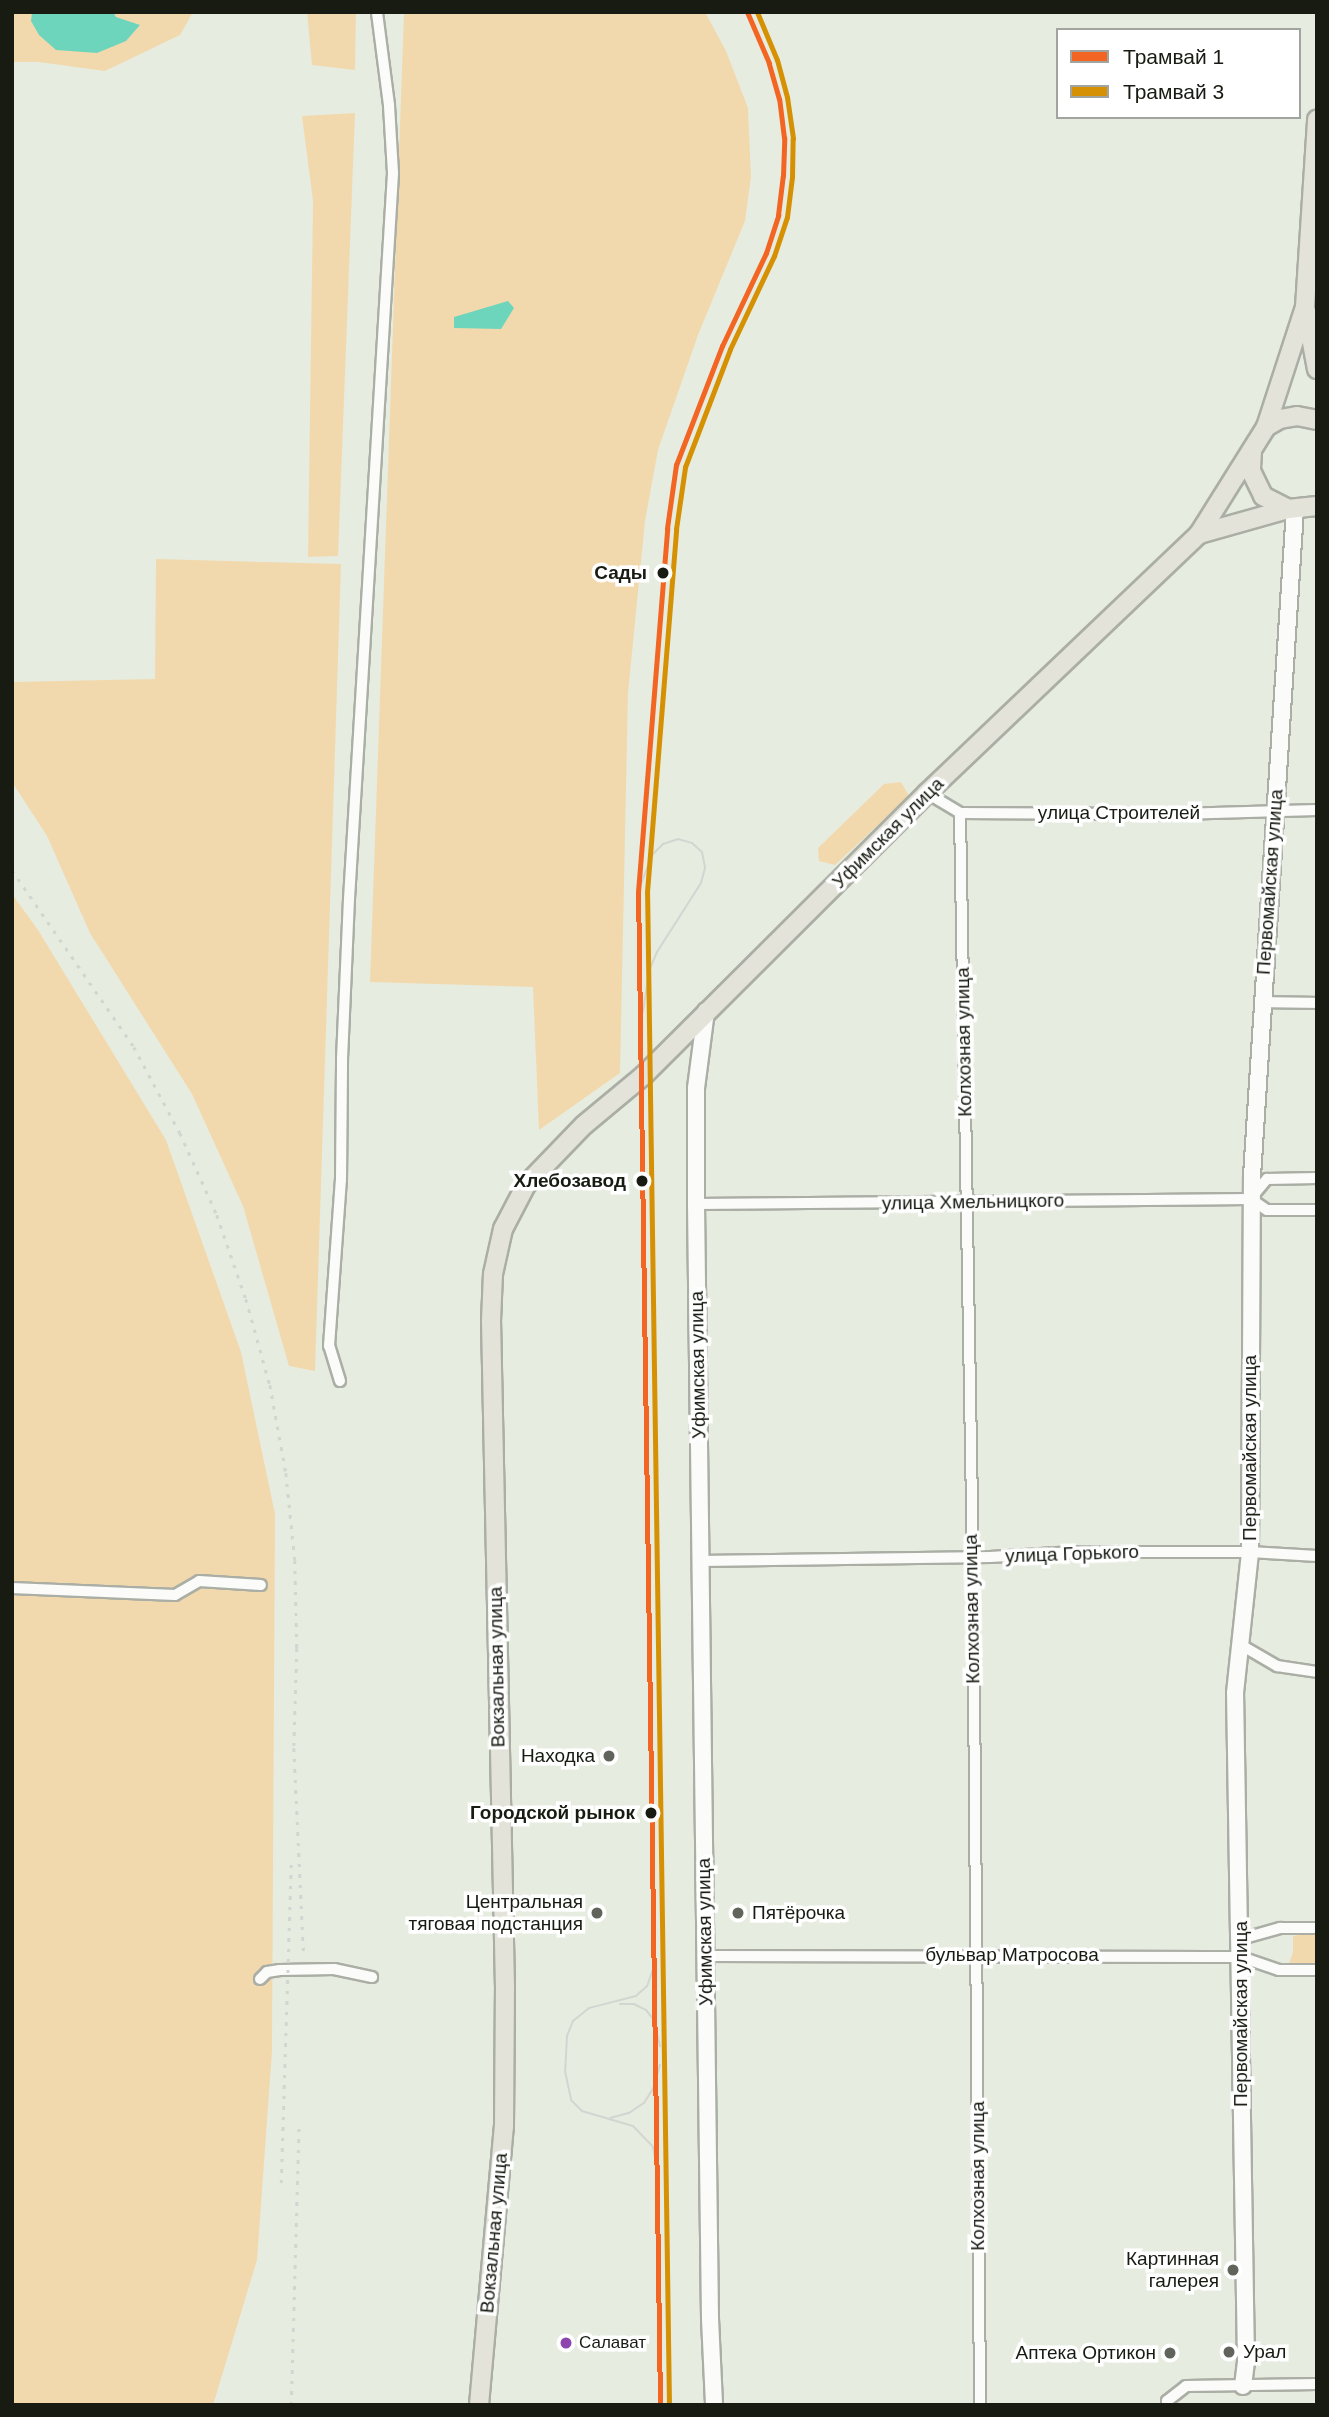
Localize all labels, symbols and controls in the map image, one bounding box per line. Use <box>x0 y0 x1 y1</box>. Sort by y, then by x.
legend <box>1056 28 1301 119</box>
text: Трамвай 1 <box>1123 45 1224 68</box>
text: Трамвай 3 <box>1123 80 1224 103</box>
place label: Сады <box>594 562 647 584</box>
marker: Сады <box>653 563 673 583</box>
street label: Уфимская улица <box>828 773 948 893</box>
street label: Первомайская улица <box>1252 788 1288 976</box>
street label: улица Строителей <box>1038 802 1200 824</box>
street label: Колхозная улица <box>951 967 977 1117</box>
place label: Хлебозавод <box>513 1170 626 1192</box>
marker: Хлебозавод <box>632 1171 652 1191</box>
street label: улица Хмельницкого <box>882 1189 1064 1215</box>
street label: Уфимская улица <box>685 1291 711 1439</box>
street label: Первомайская улица <box>1239 1355 1261 1541</box>
street label: Колхозная улица <box>959 1534 985 1684</box>
street label: улица Горького <box>1005 1540 1139 1568</box>
street label: Вокзальная улица <box>484 1586 510 1748</box>
place label: Находка <box>521 1745 595 1767</box>
marker: Находка <box>601 1748 617 1764</box>
place label: Городской рынок <box>470 1802 635 1824</box>
marker: Городской рынок <box>641 1803 661 1823</box>
street label: Уфимская улица <box>692 1858 718 2006</box>
place label: Центральная тяговая подстанция <box>409 1891 583 1935</box>
place label: Пятёрочка <box>752 1902 845 1924</box>
marker: Центральная тяговая подстанция <box>589 1905 605 1921</box>
marker: Пятёрочка <box>730 1905 746 1921</box>
street label: Первомайская улица <box>1230 1921 1252 2107</box>
street label: бульвар Матросова <box>925 1944 1099 1966</box>
street label: Колхозная улица <box>967 2101 989 2251</box>
street label: Вокзальная улица <box>476 2152 512 2314</box>
place label: Картинная галерея <box>1126 2248 1219 2292</box>
marker: Картинная галерея <box>1225 2262 1241 2278</box>
place label: Салават <box>579 2333 646 2353</box>
marker: Салават <box>559 2336 573 2350</box>
place label: Урал <box>1243 2341 1286 2363</box>
place label: Аптека Ортикон <box>1016 2342 1156 2364</box>
marker: Урал <box>1221 2344 1237 2360</box>
marker: Аптека Ортикон <box>1162 2345 1178 2361</box>

